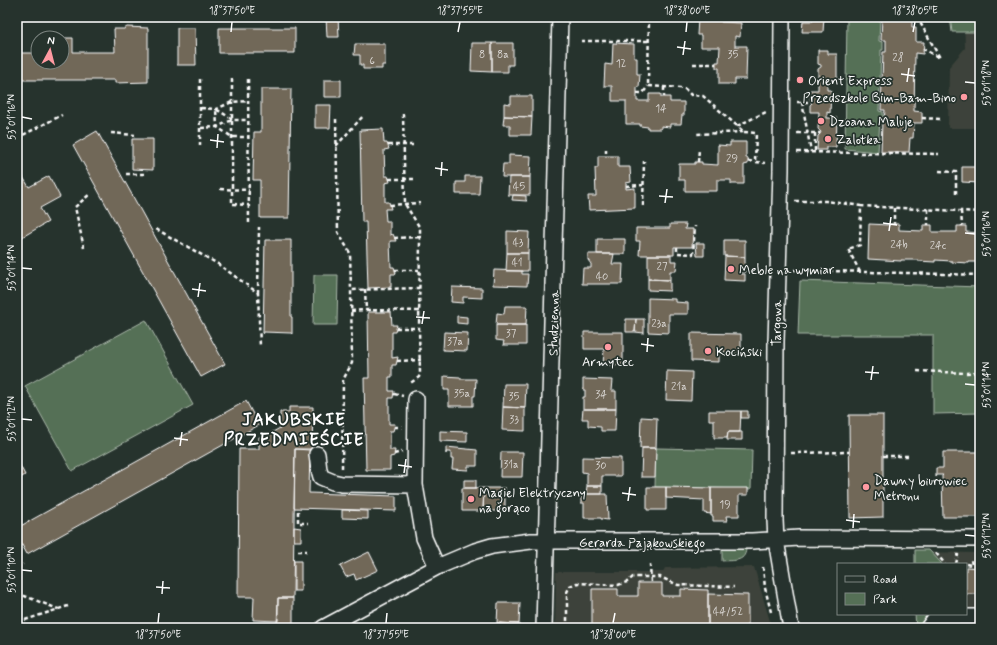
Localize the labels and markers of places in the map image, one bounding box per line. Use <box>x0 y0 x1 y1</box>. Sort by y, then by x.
place label: Orient Express <box>808 73 892 90</box>
marker: Orient Express <box>795 75 805 85</box>
place label: Przedszkole Bim-Bam-Bino <box>803 90 956 107</box>
marker: Przedszkole Bim-Bam-Bino <box>959 92 969 102</box>
place label: Dzoana Maluje <box>829 114 913 131</box>
marker: Dzoana Maluje <box>816 116 826 126</box>
place label: Zalotka <box>836 132 881 149</box>
marker: Zalotka <box>823 134 833 144</box>
place label: Meble na wymiar <box>739 262 835 279</box>
marker: Meble na wymiar <box>726 264 736 274</box>
marker: Armytec <box>603 342 613 352</box>
place label: Kociński <box>716 344 762 361</box>
marker: Kociński <box>703 346 713 356</box>
place label: Armytec <box>582 354 634 371</box>
place label: Dawny biurowiec Metronu <box>874 473 967 505</box>
marker: Dawny biurowiec Metronu <box>861 482 871 492</box>
place label: Magiel Elektryczny na gorąco <box>479 485 586 519</box>
marker: Magiel Elektryczny na gorąco <box>466 494 476 504</box>

